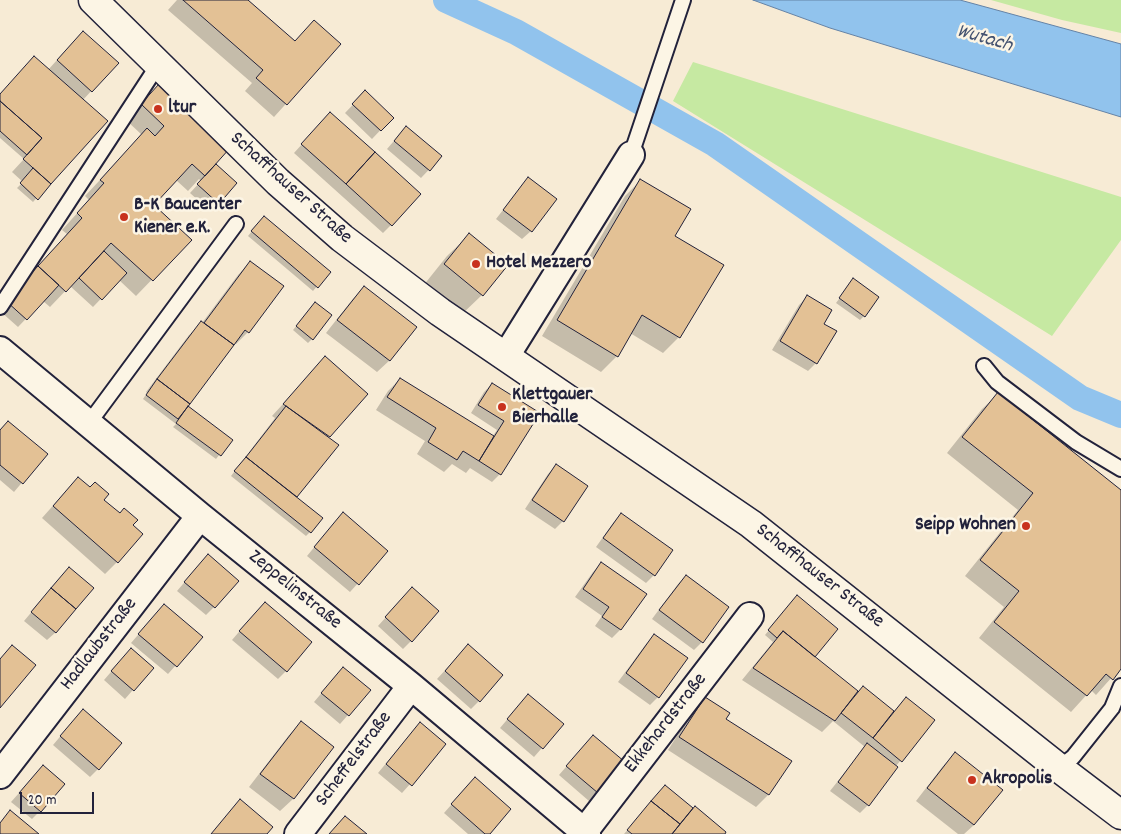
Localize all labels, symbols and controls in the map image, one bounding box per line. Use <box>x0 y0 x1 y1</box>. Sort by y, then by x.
water label: Wutach <box>953 20 1015 60</box>
place label: ltur <box>168 97 196 121</box>
marker: ltur <box>152 103 164 115</box>
street label: Schaffhauser Straße <box>224 128 356 250</box>
place label: B-K Baucenter Kiener e.K. <box>134 194 241 241</box>
marker: B-K Baucenter Kiener e.K. <box>118 211 130 223</box>
place label: Hotel Mezzero <box>486 252 591 276</box>
marker: Hotel Mezzero <box>470 258 482 270</box>
place label: Klettgauer Bierhalle <box>512 384 593 431</box>
marker: Klettgauer Bierhalle <box>496 401 508 413</box>
place label: Seipp Wohnen <box>915 514 1016 538</box>
street label: Schaffhauser Straße <box>750 519 888 635</box>
marker: Seipp Wohnen <box>1020 520 1032 532</box>
street label: Zeppelinstraße <box>242 546 346 636</box>
street label: Hadlaubstraße <box>56 594 144 696</box>
street label: Ekkehardstraße <box>620 669 714 779</box>
street label: Scheffelstraße <box>311 708 399 812</box>
place label: Akropolis <box>982 768 1052 792</box>
marker: Akropolis <box>966 774 978 786</box>
scale bar <box>22 782 96 814</box>
text: 20 m <box>28 790 56 812</box>

